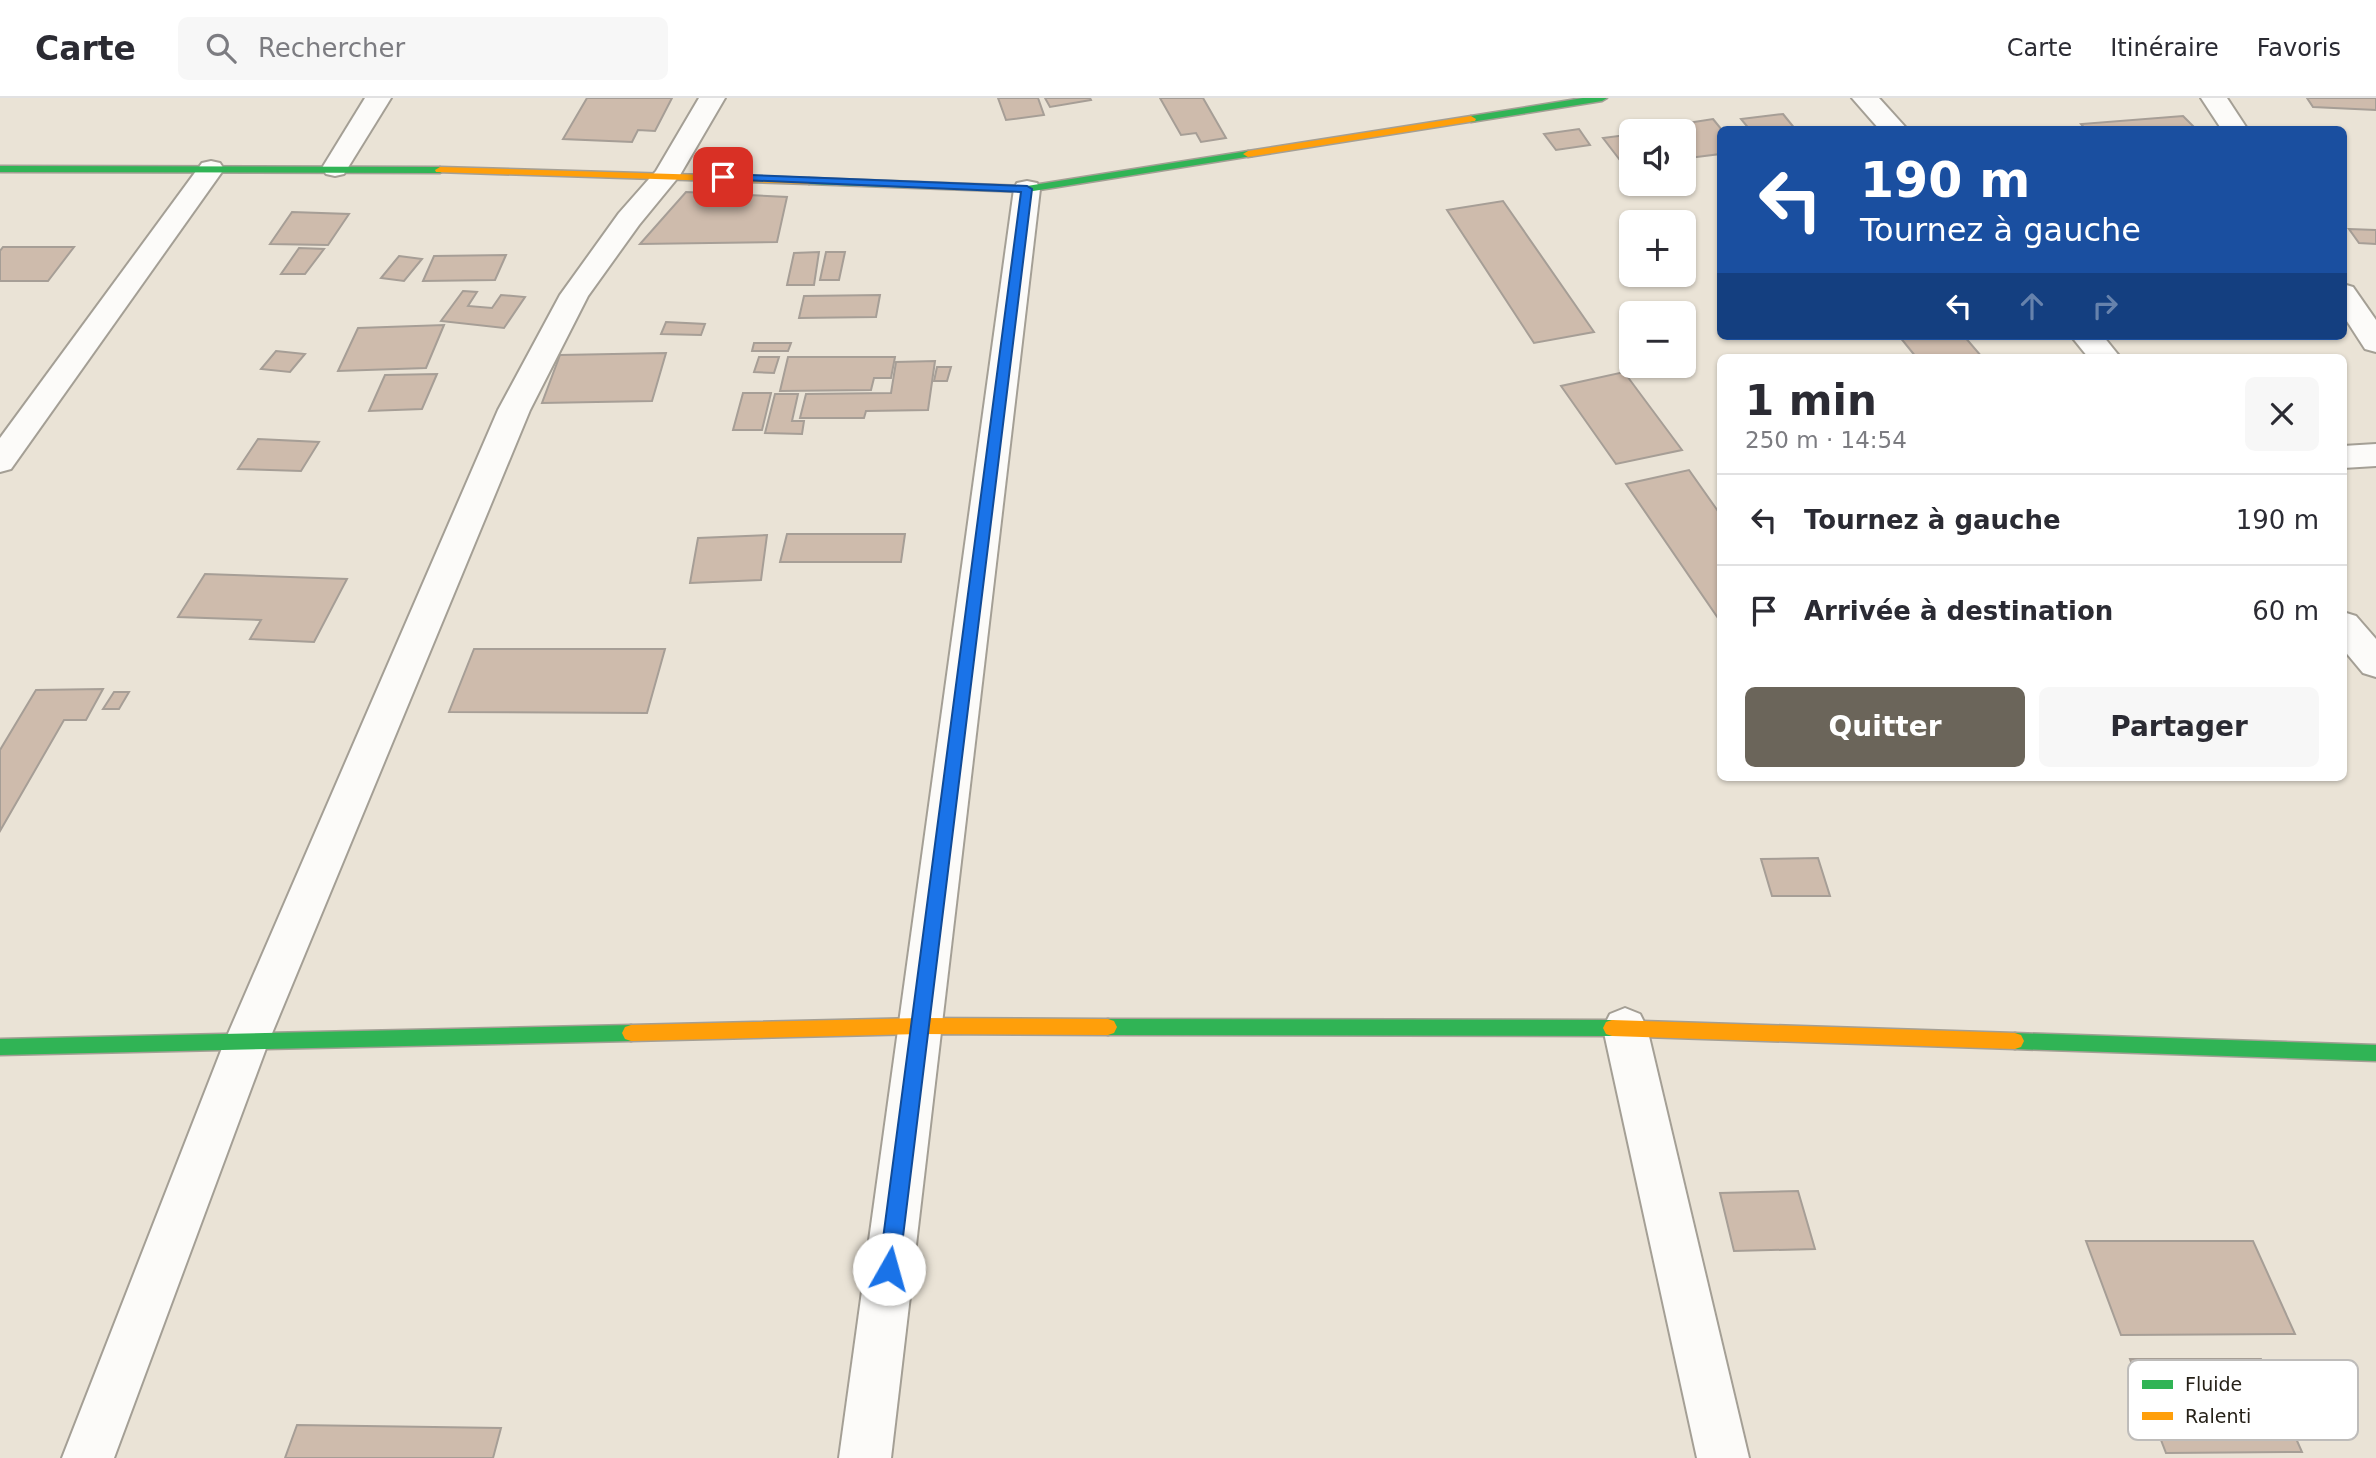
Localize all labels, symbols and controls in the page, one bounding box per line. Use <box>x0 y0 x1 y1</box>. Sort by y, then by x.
search box <box>178 17 668 80</box>
text: Carte <box>35 29 136 68</box>
icon: search <box>202 29 240 67</box>
text: Rechercher <box>258 33 405 63</box>
text: Carte <box>2007 34 2072 62</box>
text: Itinéraire <box>2110 34 2219 62</box>
text: Favoris <box>2257 34 2341 62</box>
map controls <box>1619 119 1696 378</box>
button: sound <box>1619 119 1696 196</box>
pin <box>693 147 753 207</box>
text: 190 m <box>1860 152 2030 209</box>
icon: left <box>1745 154 1836 245</box>
icon: arrive <box>704 158 742 196</box>
button: + <box>1619 210 1696 287</box>
text: Tournez à gauche <box>1860 211 2141 249</box>
icon: left <box>1940 287 1978 325</box>
icon: ahead <box>2013 287 2051 325</box>
icon: right <box>2086 287 2124 325</box>
button: − <box>1619 301 1696 378</box>
text: 1 min <box>1745 376 1877 425</box>
button: close <box>2245 377 2319 451</box>
text: 250 m · 14:54 <box>1745 427 1907 453</box>
icon: left <box>1745 501 1783 539</box>
text: Tournez à gauche <box>1804 505 2061 535</box>
text: 190 m <box>2236 505 2319 535</box>
icon: arrive <box>1745 592 1783 630</box>
text: Arrivée à destination <box>1804 596 2113 626</box>
text: 60 m <box>2252 596 2319 626</box>
button: Quitter <box>1745 687 2025 767</box>
button: Partager <box>2039 687 2319 767</box>
position arrow <box>852 1232 926 1306</box>
legend <box>2128 1360 2358 1440</box>
text: Fluide <box>2185 1373 2242 1395</box>
text: Ralenti <box>2185 1405 2251 1427</box>

